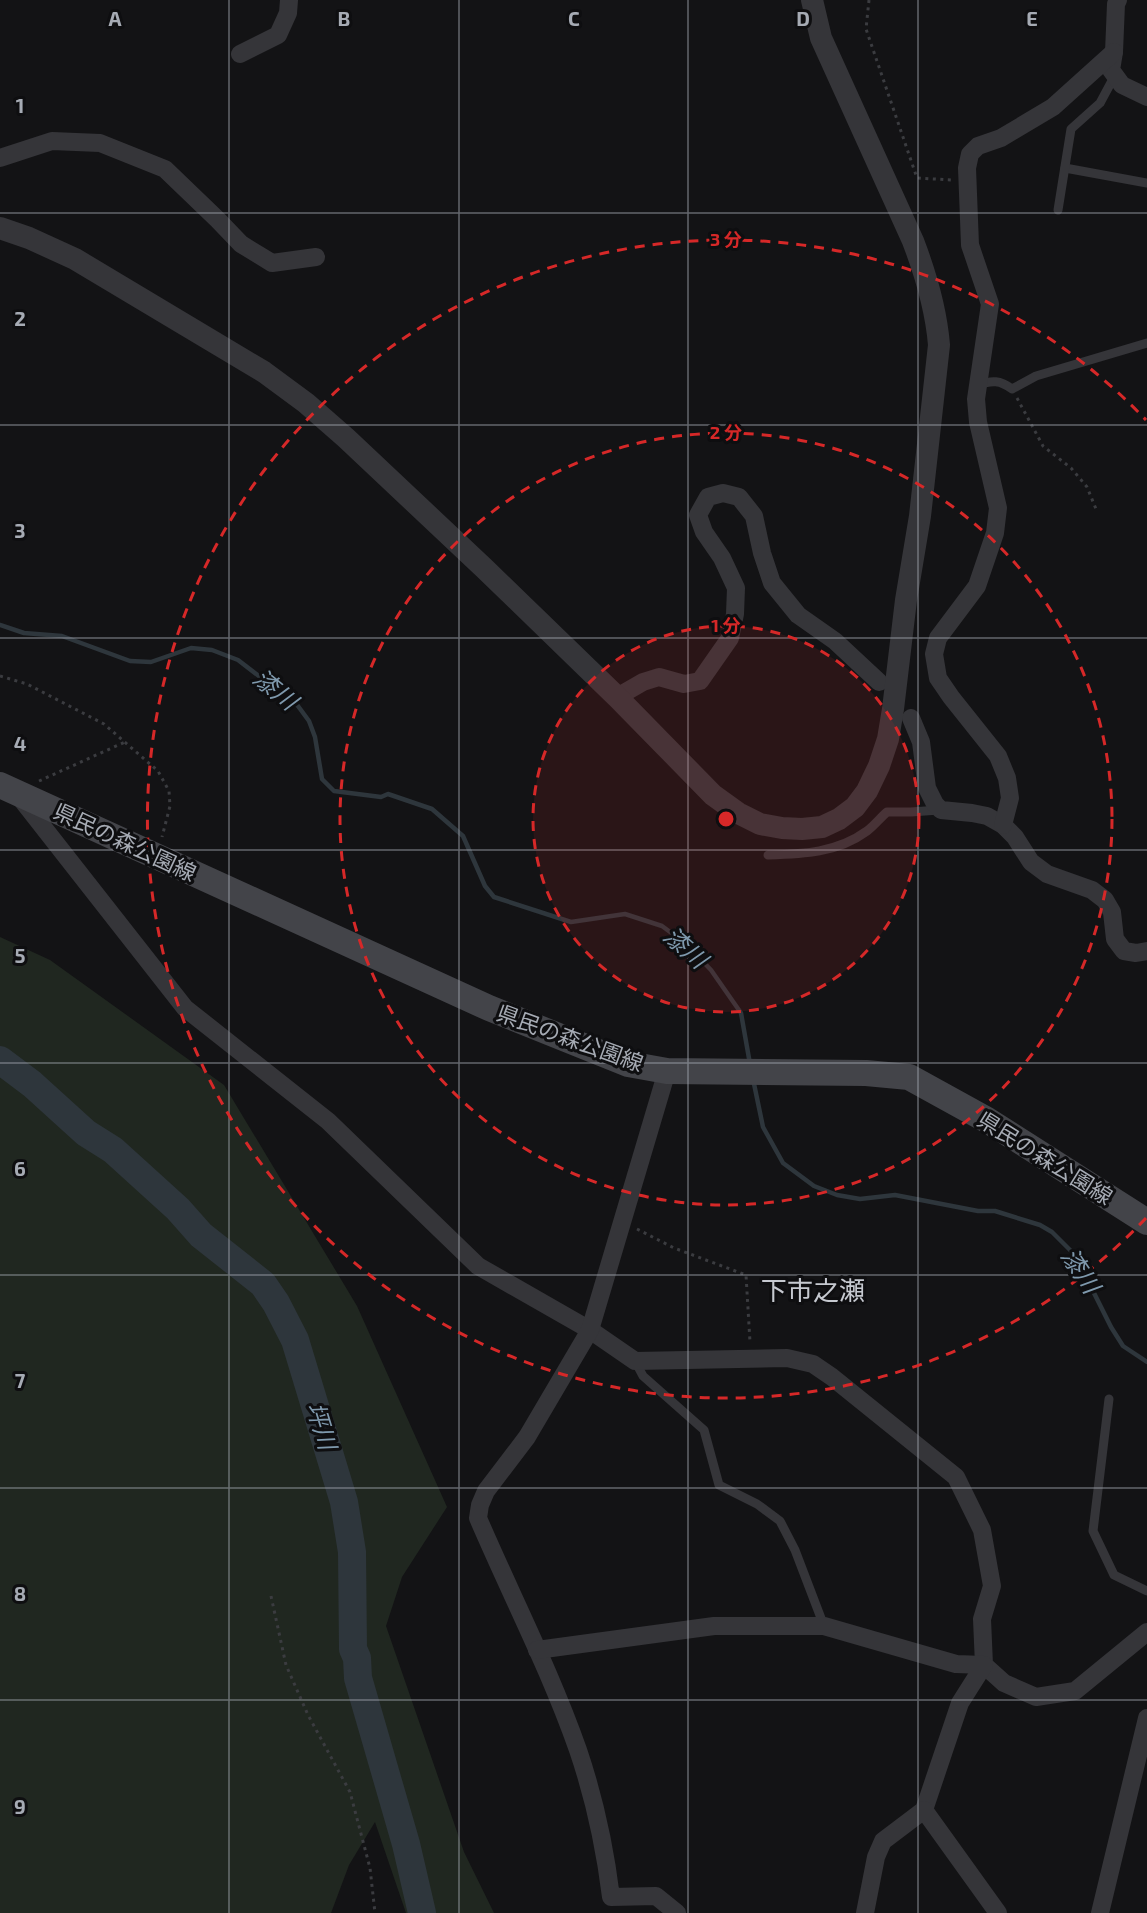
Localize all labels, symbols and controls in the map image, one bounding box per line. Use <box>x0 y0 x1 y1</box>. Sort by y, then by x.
text: A <box>108 6 122 30</box>
text: B <box>338 6 350 30</box>
text: C <box>568 6 580 30</box>
text: D <box>796 6 810 30</box>
text: E <box>1026 6 1038 30</box>
text: 1 <box>16 93 24 117</box>
text: 3 分 <box>710 228 742 250</box>
text: 2 <box>14 306 26 330</box>
text: 2 分 <box>710 421 742 443</box>
text: 3 <box>14 518 26 542</box>
text: 1 分 <box>711 614 741 636</box>
water label: 漆川 <box>248 662 306 717</box>
text: 4 <box>14 731 27 755</box>
street label: 県民の森公園線 <box>50 797 201 885</box>
centre of rings <box>716 809 736 829</box>
water label: 漆川 <box>658 920 716 976</box>
text: 5 <box>14 943 26 967</box>
street label: 県民の森公園線 <box>494 999 647 1076</box>
street label: 県民の森公園線 <box>973 1105 1118 1209</box>
text: 6 <box>14 1156 26 1180</box>
water label: 漆川 <box>1056 1242 1108 1301</box>
district label: 下市之瀬 <box>761 1274 865 1305</box>
text: 7 <box>15 1368 26 1392</box>
water label: 坪川 <box>302 1398 344 1456</box>
text: 8 <box>14 1581 26 1605</box>
text: 9 <box>14 1794 26 1818</box>

